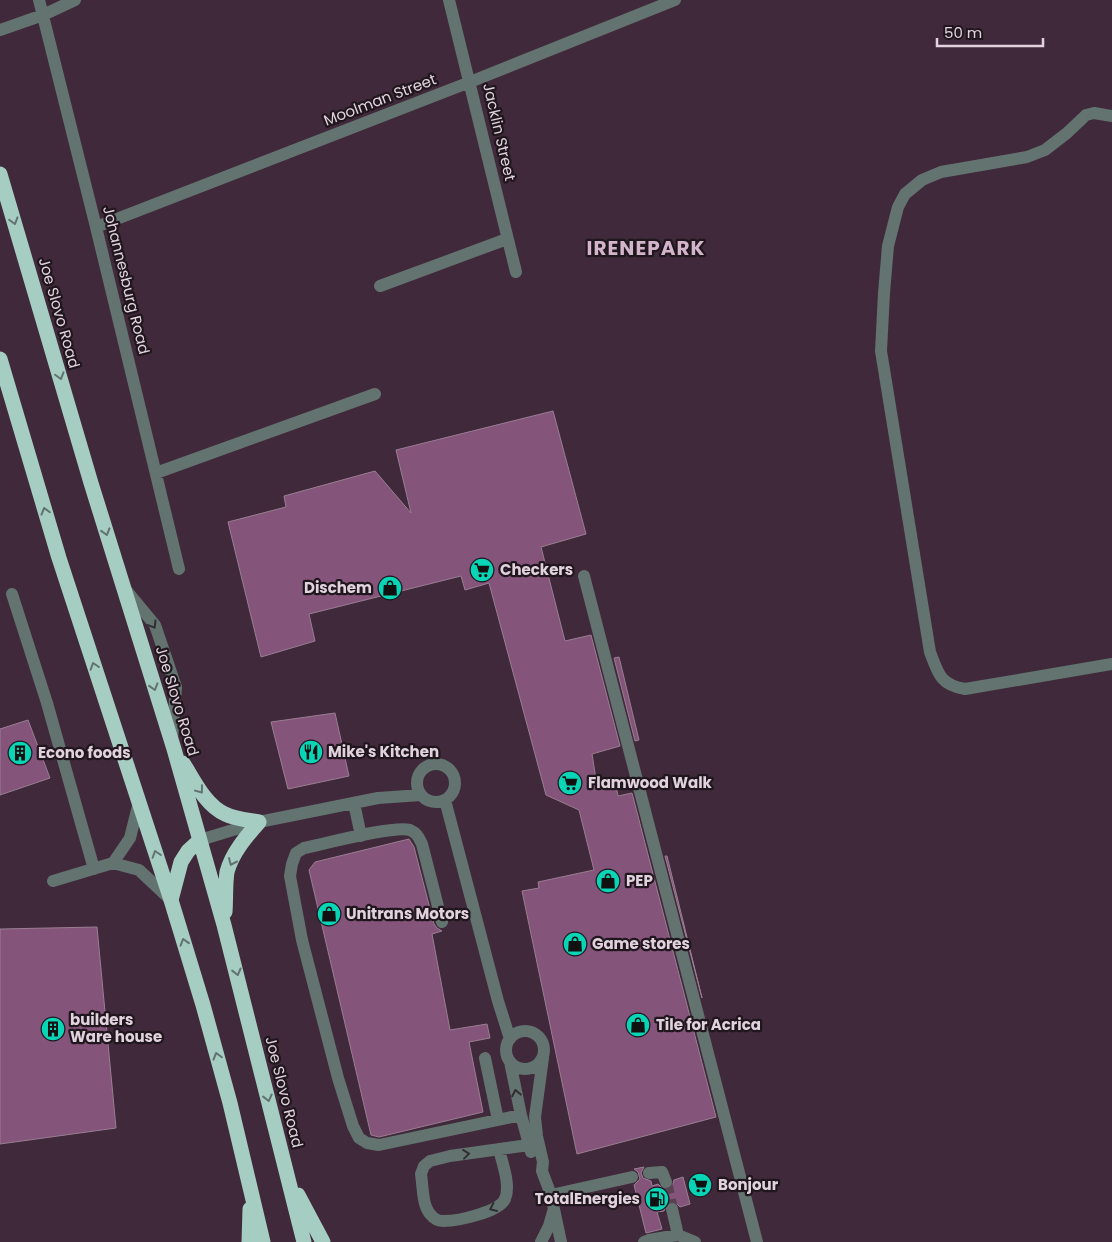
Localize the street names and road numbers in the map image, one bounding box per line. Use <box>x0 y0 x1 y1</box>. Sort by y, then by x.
street label: Moolman Street <box>321 68 439 131</box>
street label: Jacklin Street <box>478 81 521 183</box>
street label: Johannesburg Road <box>98 204 155 356</box>
street label: Joe Slovo Road <box>34 255 85 371</box>
street label: Joe Slovo Road <box>151 643 204 758</box>
street label: Joe Slovo Road <box>261 1034 308 1150</box>

